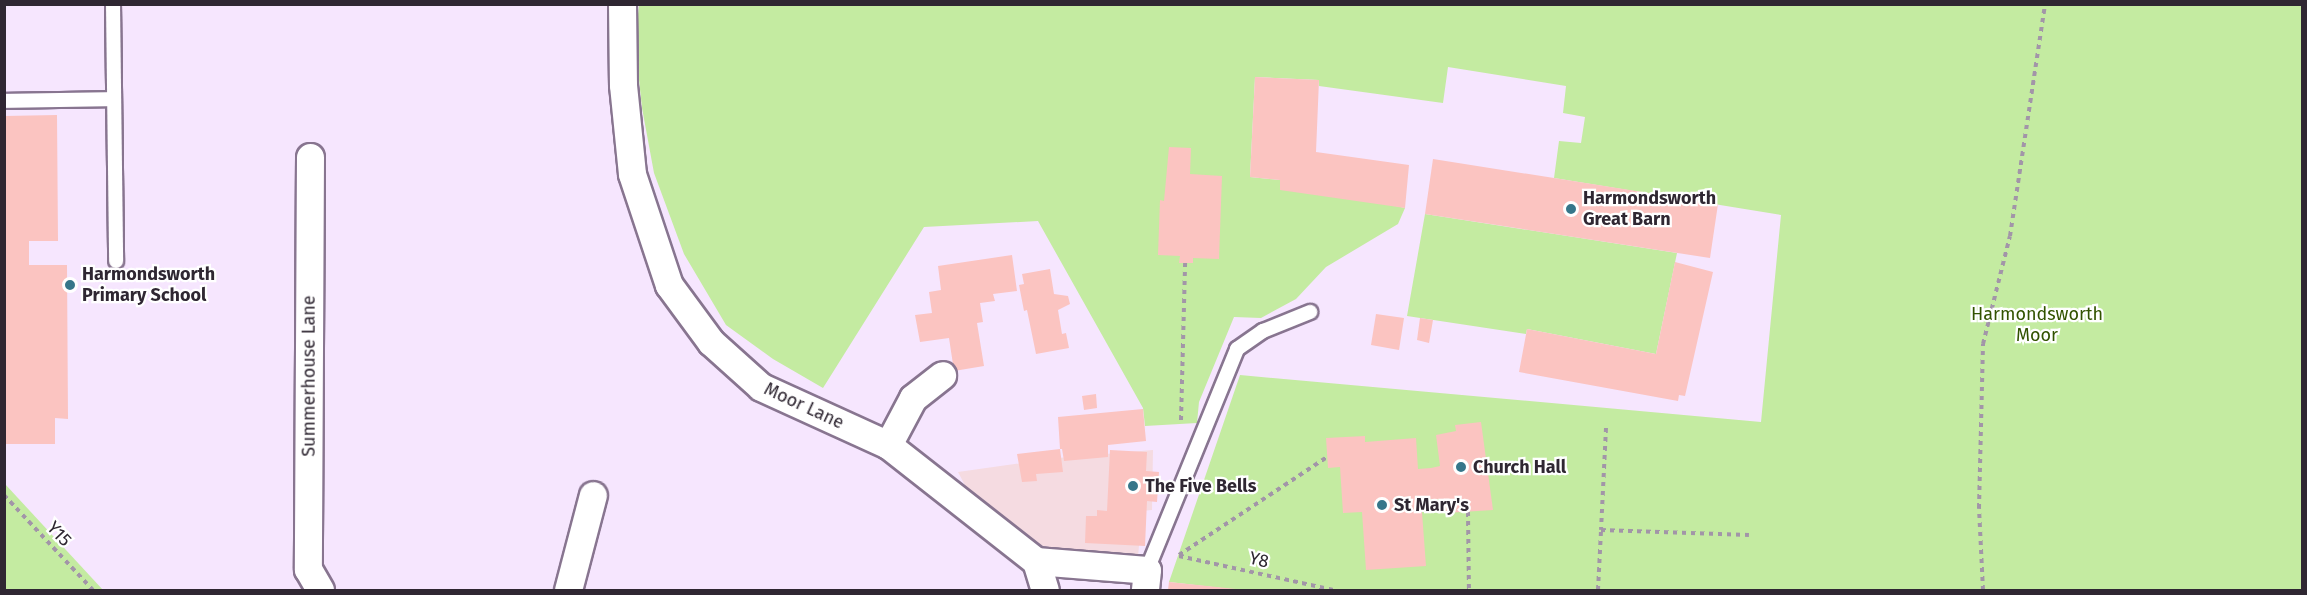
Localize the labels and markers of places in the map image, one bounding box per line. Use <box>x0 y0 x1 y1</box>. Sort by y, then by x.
place label: Harmondsworth Great Barn <box>1583 188 1716 230</box>
marker: Harmondsworth Great Barn <box>1564 202 1578 216</box>
place label: Harmondsworth Primary School <box>82 264 215 306</box>
marker: Harmondsworth Primary School <box>63 278 77 292</box>
place label: Church Hall <box>1473 456 1566 478</box>
marker: Church Hall <box>1454 460 1468 474</box>
place label: The Five Bells <box>1145 475 1256 497</box>
marker: The Five Bells <box>1126 479 1140 493</box>
place label: St Mary's <box>1394 494 1469 516</box>
marker: St Mary's <box>1375 498 1389 512</box>

